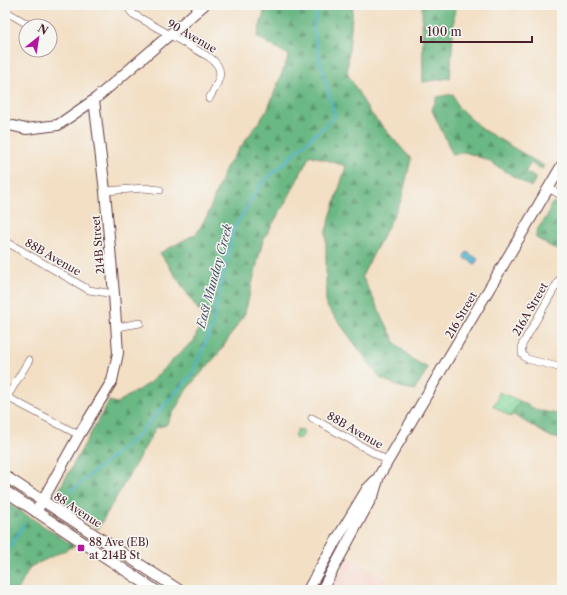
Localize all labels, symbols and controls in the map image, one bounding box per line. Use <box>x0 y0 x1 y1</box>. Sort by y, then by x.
street label: 90 Avenue <box>165 16 219 56</box>
north arrow <box>18 18 58 58</box>
scale bar <box>421 18 532 44</box>
text: N <box>35 21 51 38</box>
text: 100 m <box>427 24 462 39</box>
street label: 214B Street <box>88 215 108 275</box>
water label: East Munday Creek <box>193 222 235 331</box>
street label: 88B Avenue <box>23 235 83 279</box>
street label: 216A Street <box>509 280 551 338</box>
street label: 216 Street <box>442 289 480 341</box>
street label: 88B Avenue <box>325 408 385 452</box>
street label: 88 Avenue <box>51 489 105 531</box>
place label: 88 Ave (EB) at 214B St <box>89 535 149 562</box>
marker: 88 Ave (EB) at 214B St <box>76 543 86 553</box>

